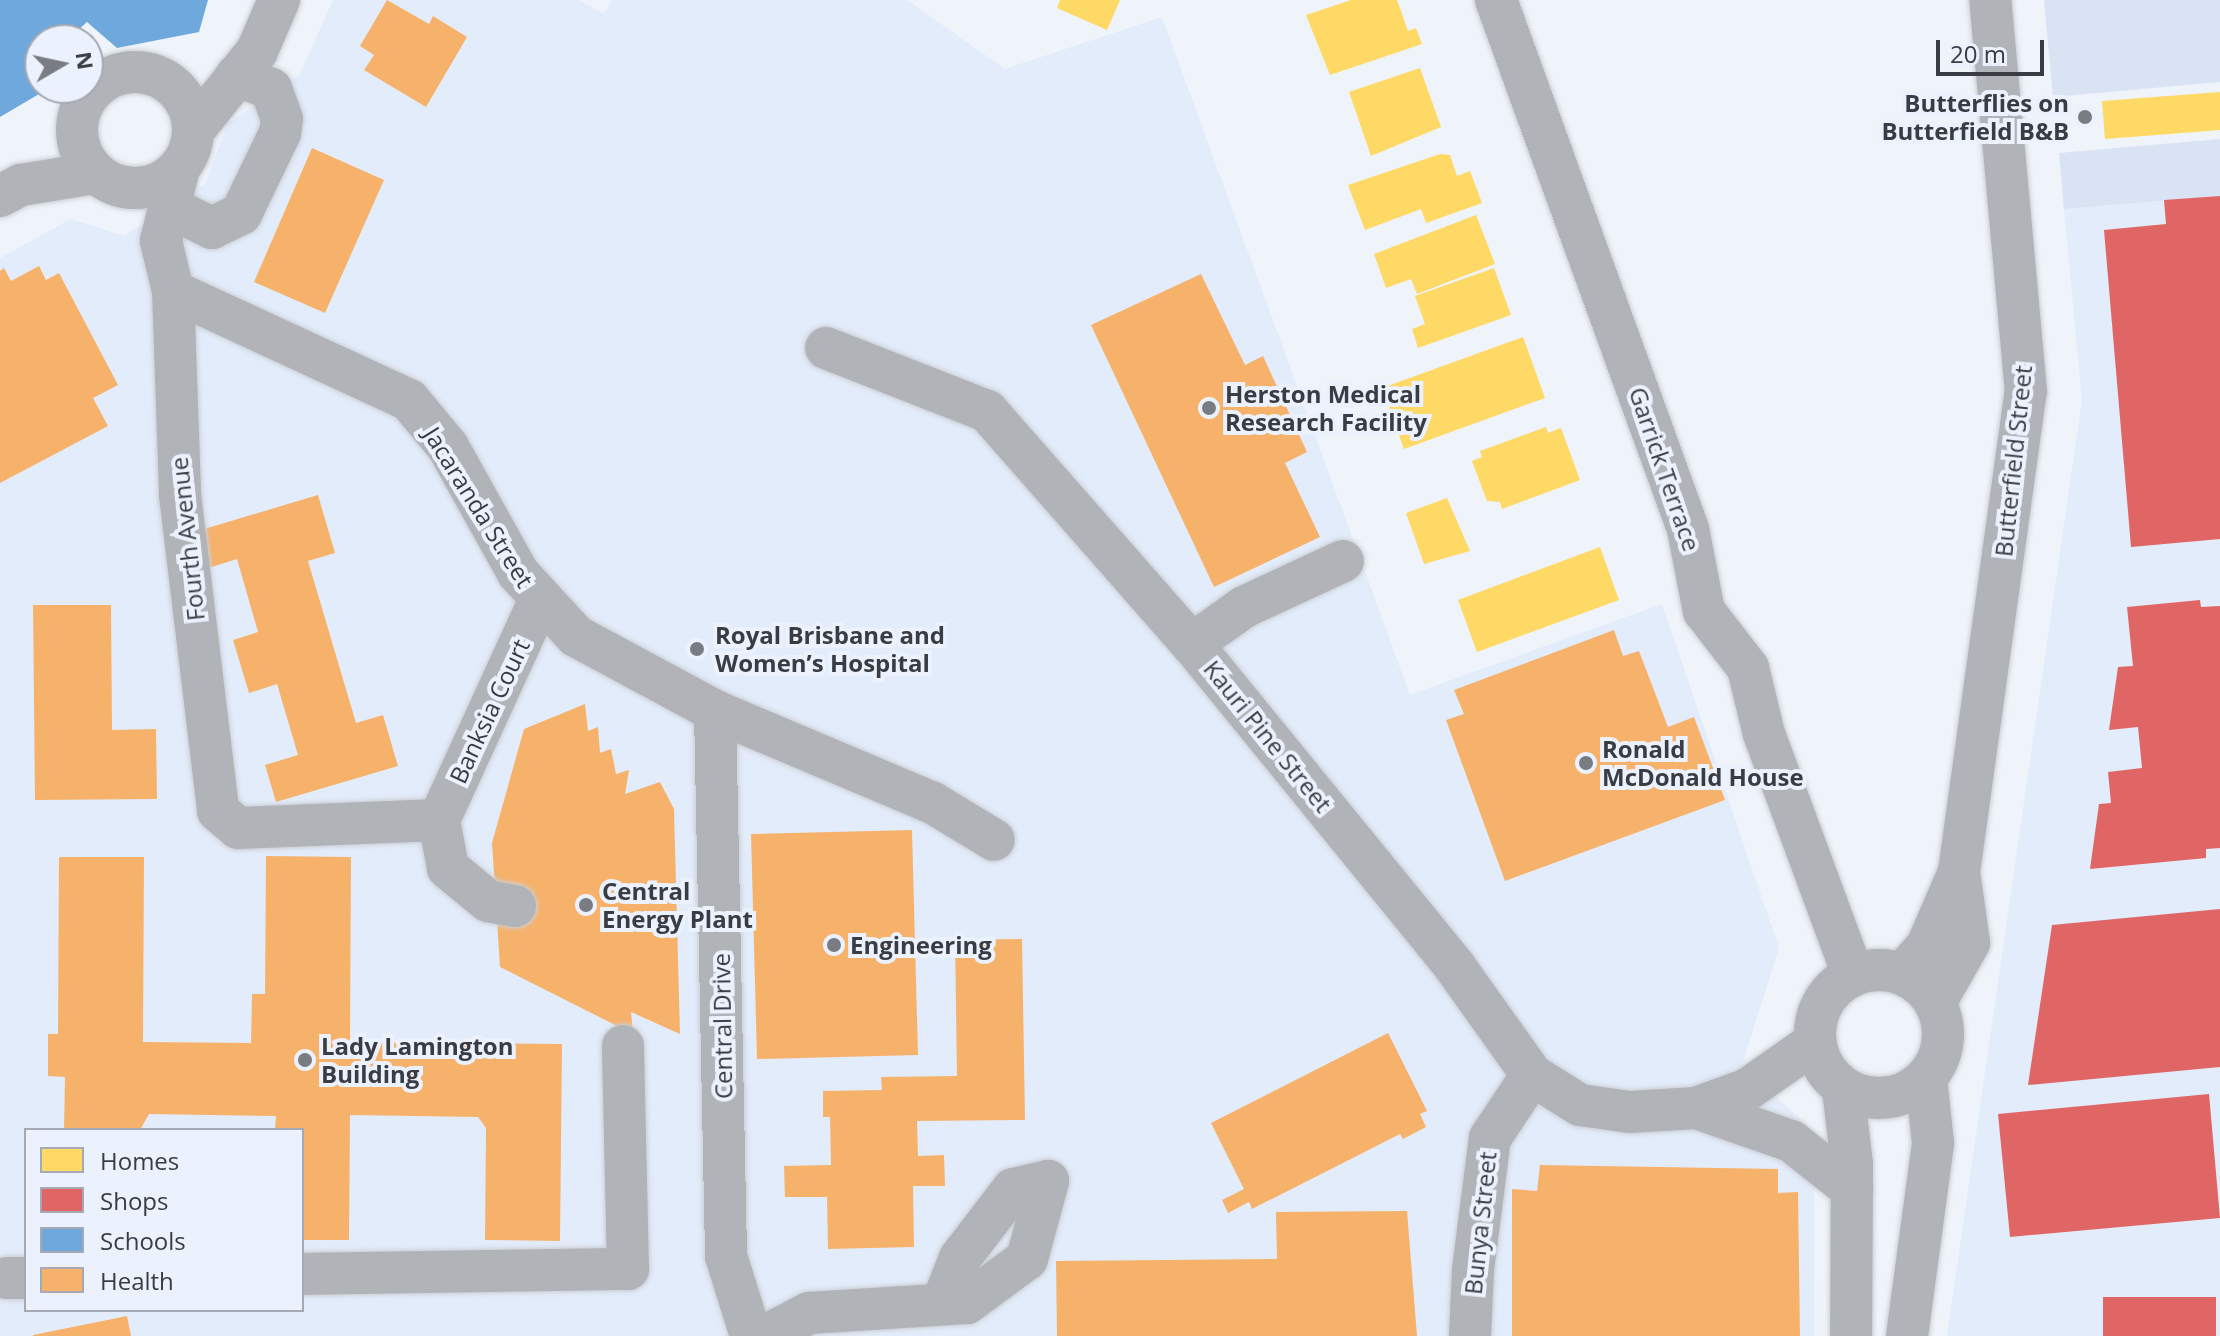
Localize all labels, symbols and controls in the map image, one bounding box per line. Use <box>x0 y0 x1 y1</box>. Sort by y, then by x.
north arrow <box>24 24 104 104</box>
scale bar <box>1940 24 2048 74</box>
text: 20 m <box>1950 37 2006 70</box>
text: N <box>70 49 102 72</box>
place label: Butterflies on Butterfield B&B <box>1881 89 2069 145</box>
marker: Butterflies on Butterfield B&B <box>2076 108 2094 126</box>
street label: Butterfield Street <box>1989 364 2037 558</box>
place label: Herston Medical Research Facility <box>1225 380 1427 436</box>
street label: Garrick Terrace <box>1623 383 1707 555</box>
marker: Herston Medical Research Facility <box>1200 399 1218 417</box>
street label: Jacaranda Street <box>418 421 540 593</box>
street label: Fourth Avenue <box>164 456 210 622</box>
place label: Royal Brisbane and Women’s Hospital <box>715 621 945 677</box>
street label: Banksia Court <box>443 634 535 788</box>
marker: Royal Brisbane and Women’s Hospital <box>686 638 708 660</box>
street label: Kauri Pine Street <box>1198 654 1338 818</box>
place label: Ronald McDonald House <box>1602 735 1804 791</box>
marker: Ronald McDonald House <box>1577 754 1595 772</box>
place label: Central Energy Plant <box>602 877 753 933</box>
marker: Central Energy Plant <box>577 896 595 914</box>
place label: Engineering <box>850 931 992 959</box>
marker: Engineering <box>825 936 843 954</box>
street label: Central Drive <box>706 953 738 1099</box>
place label: Lady Lamington Building <box>321 1032 513 1088</box>
marker: Lady Lamington Building <box>296 1051 314 1069</box>
legend <box>24 1128 304 1312</box>
text: Homes <box>100 1144 179 1177</box>
street label: Bunya Street <box>1458 1150 1502 1296</box>
text: Shops <box>100 1184 168 1217</box>
text: Schools <box>100 1224 186 1257</box>
text: Health <box>100 1264 174 1297</box>

